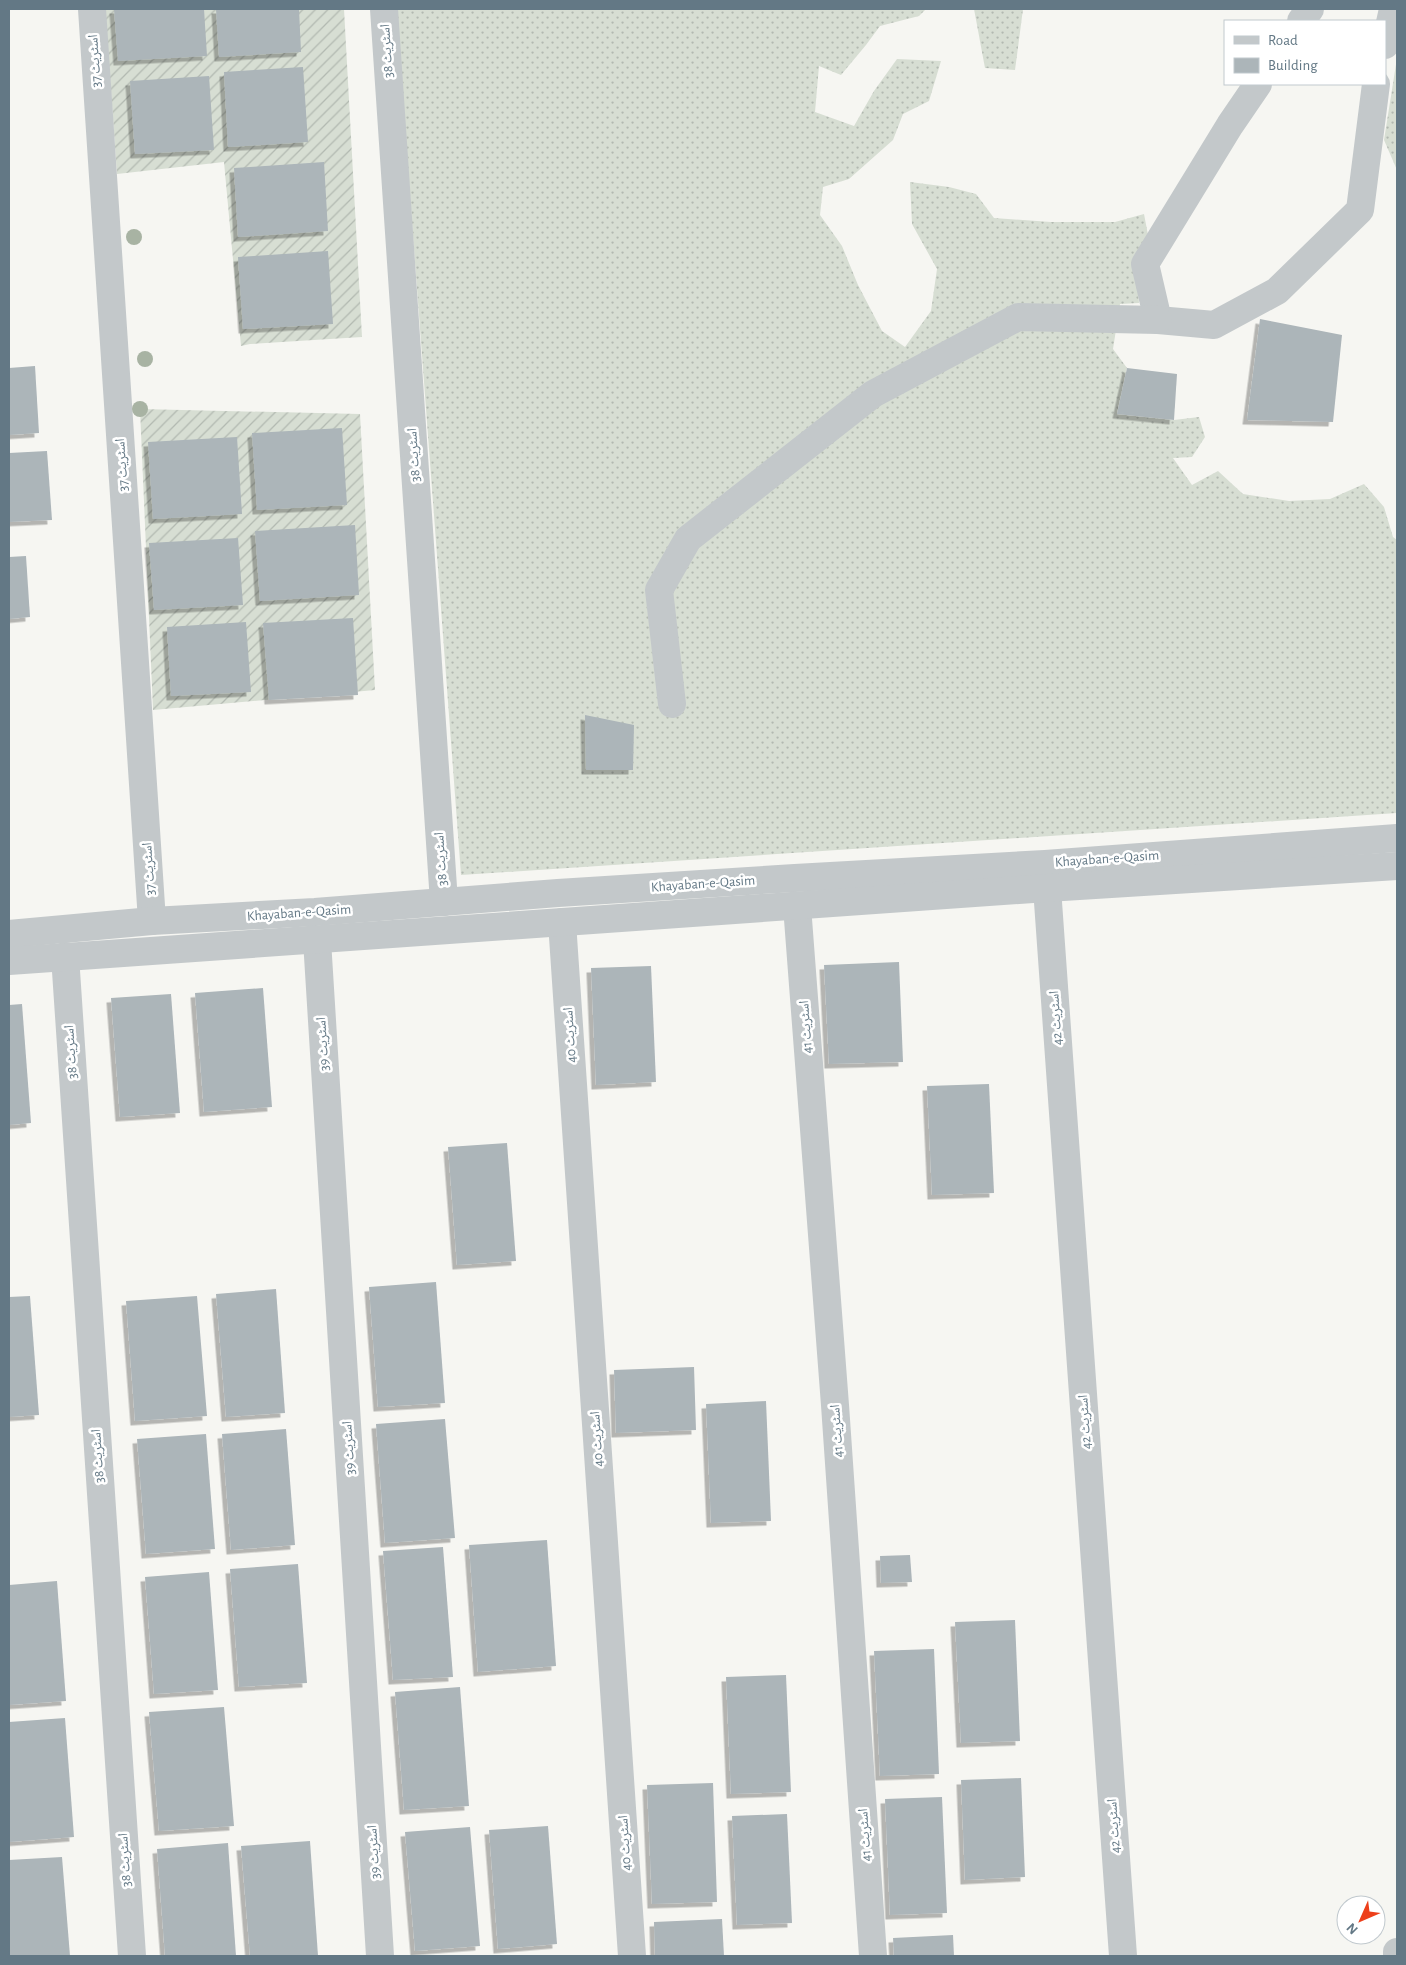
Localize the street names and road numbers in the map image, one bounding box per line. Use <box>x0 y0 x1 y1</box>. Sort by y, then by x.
street label: اسٹریٹ 38 <box>378 23 397 79</box>
street label: اسٹریٹ 37 <box>86 34 105 88</box>
street label: اسٹریٹ 38 <box>405 427 424 483</box>
street label: اسٹریٹ 37 <box>113 438 132 492</box>
street label: اسٹریٹ 38 <box>432 831 451 887</box>
street label: اسٹریٹ 37 <box>140 842 159 896</box>
street label: Khayaban-e-Qasim <box>1054 848 1160 870</box>
street label: Khayaban-e-Qasim <box>650 873 756 895</box>
street label: Khayaban-e-Qasim <box>246 902 352 924</box>
street label: اسٹریٹ 42 <box>1047 990 1066 1046</box>
street label: اسٹریٹ 41 <box>797 1000 816 1054</box>
street label: اسٹریٹ 40 <box>561 1007 580 1063</box>
street label: اسٹریٹ 39 <box>314 1016 333 1072</box>
street label: اسٹریٹ 38 <box>62 1024 81 1080</box>
street label: اسٹریٹ 42 <box>1076 1394 1095 1450</box>
street label: اسٹریٹ 41 <box>828 1404 847 1458</box>
street label: اسٹریٹ 40 <box>588 1411 607 1467</box>
street label: اسٹریٹ 39 <box>340 1420 359 1476</box>
street label: اسٹریٹ 38 <box>89 1428 108 1484</box>
street label: اسٹریٹ 42 <box>1105 1798 1124 1854</box>
street label: اسٹریٹ 41 <box>856 1808 875 1862</box>
street label: اسٹریٹ 40 <box>616 1815 635 1871</box>
street label: اسٹریٹ 39 <box>365 1824 384 1880</box>
street label: اسٹریٹ 38 <box>116 1832 135 1888</box>

